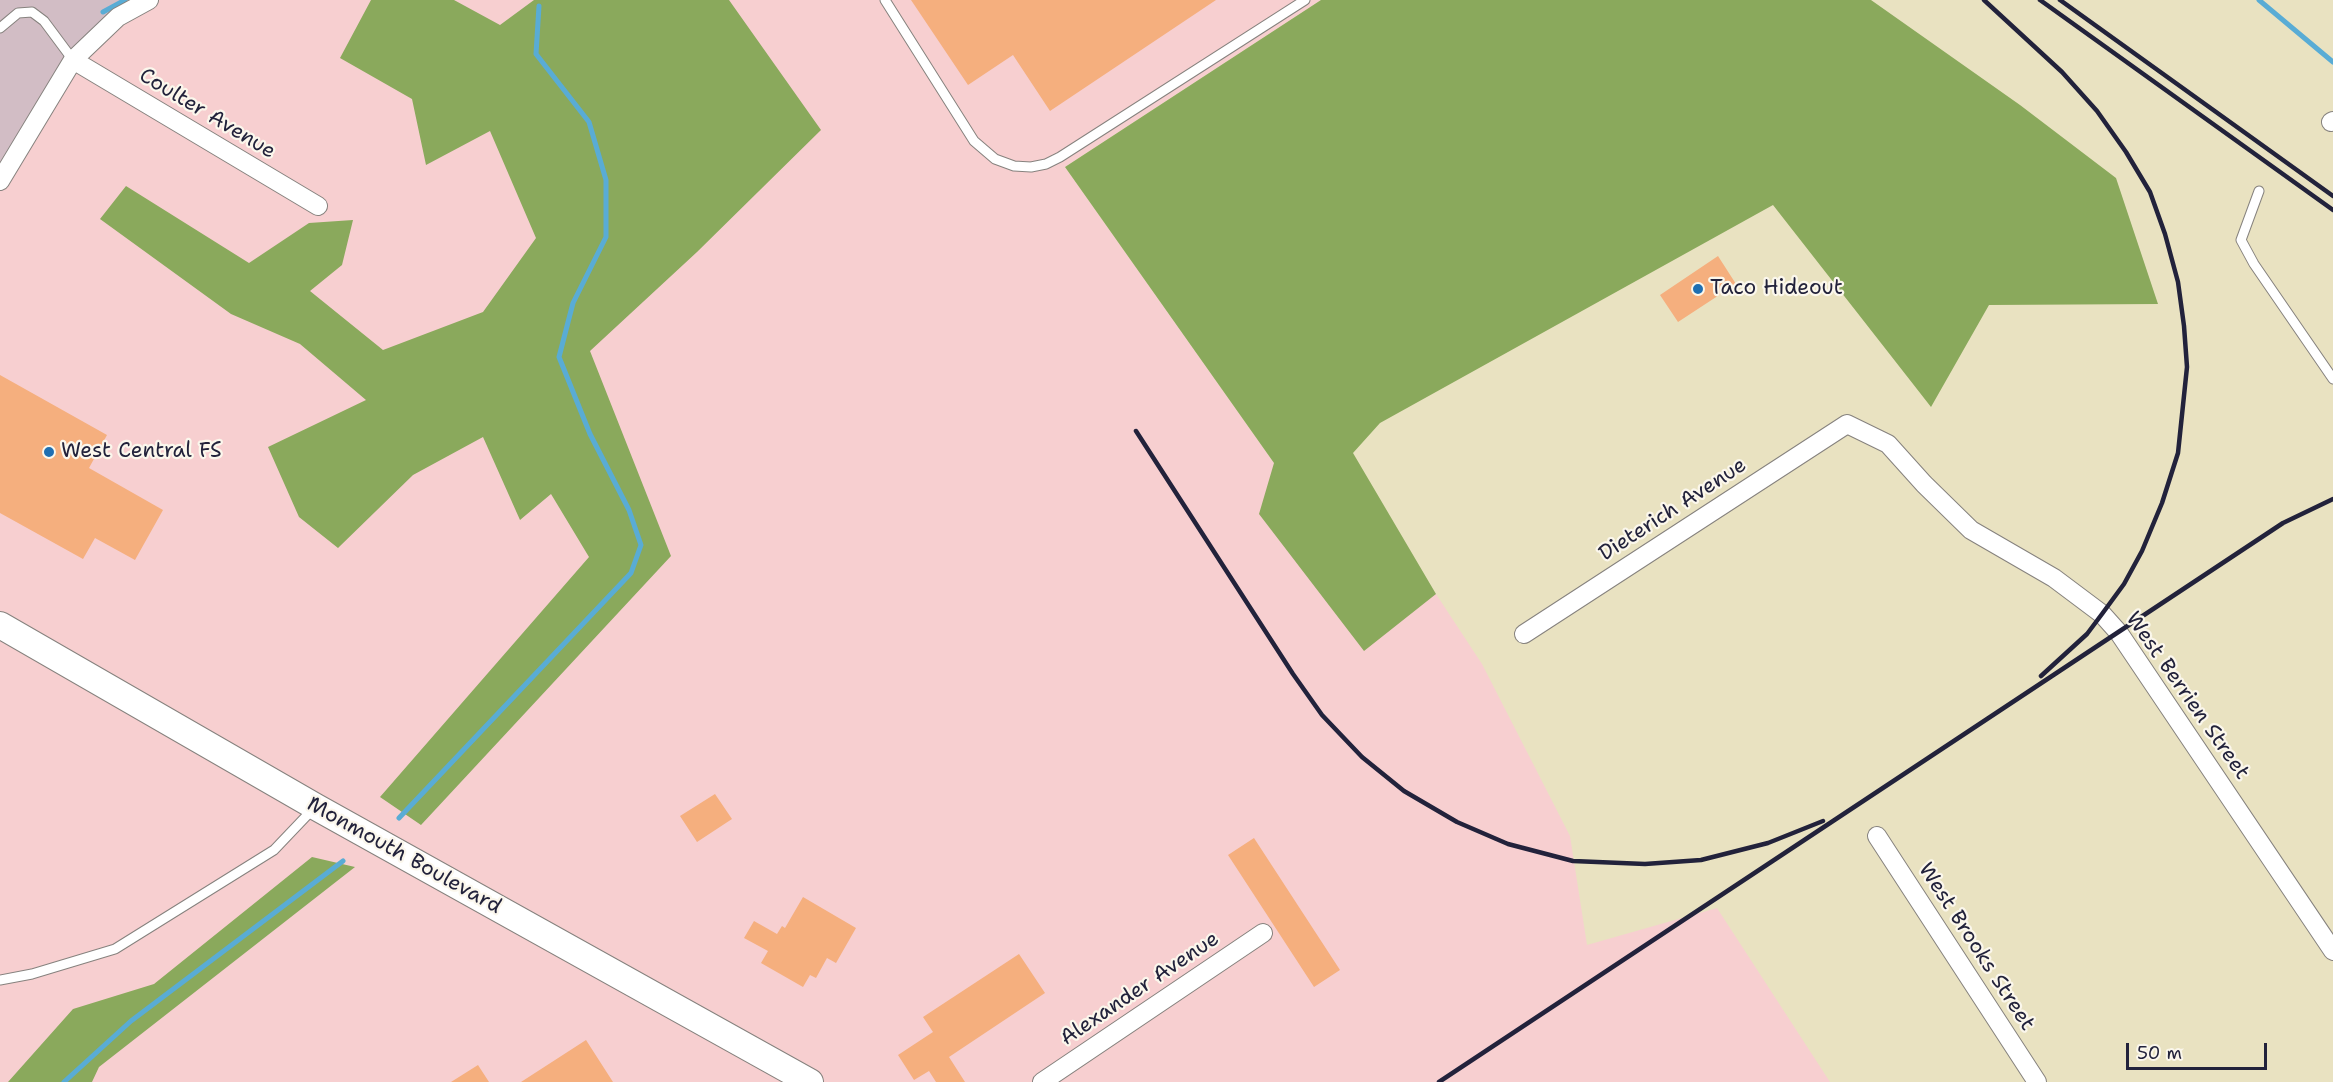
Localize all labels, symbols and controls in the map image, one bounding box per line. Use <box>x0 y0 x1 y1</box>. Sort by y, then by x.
street label: Coulter Avenue <box>134 63 280 165</box>
place label: Taco Hideout <box>1710 276 1843 302</box>
marker: Taco Hideout <box>1691 282 1705 296</box>
place label: West Central FS <box>61 439 222 465</box>
marker: West Central FS <box>42 445 56 459</box>
street label: Dieterich Avenue <box>1595 453 1751 567</box>
street label: West Berrien Street <box>2120 607 2254 785</box>
street label: Monmouth Boulevard <box>302 792 506 920</box>
street label: West Brooks Street <box>1912 858 2040 1036</box>
street label: Alexander Avenue <box>1056 927 1224 1051</box>
scale bar <box>2129 1031 2270 1069</box>
text: 50 m <box>2137 1041 2182 1065</box>

